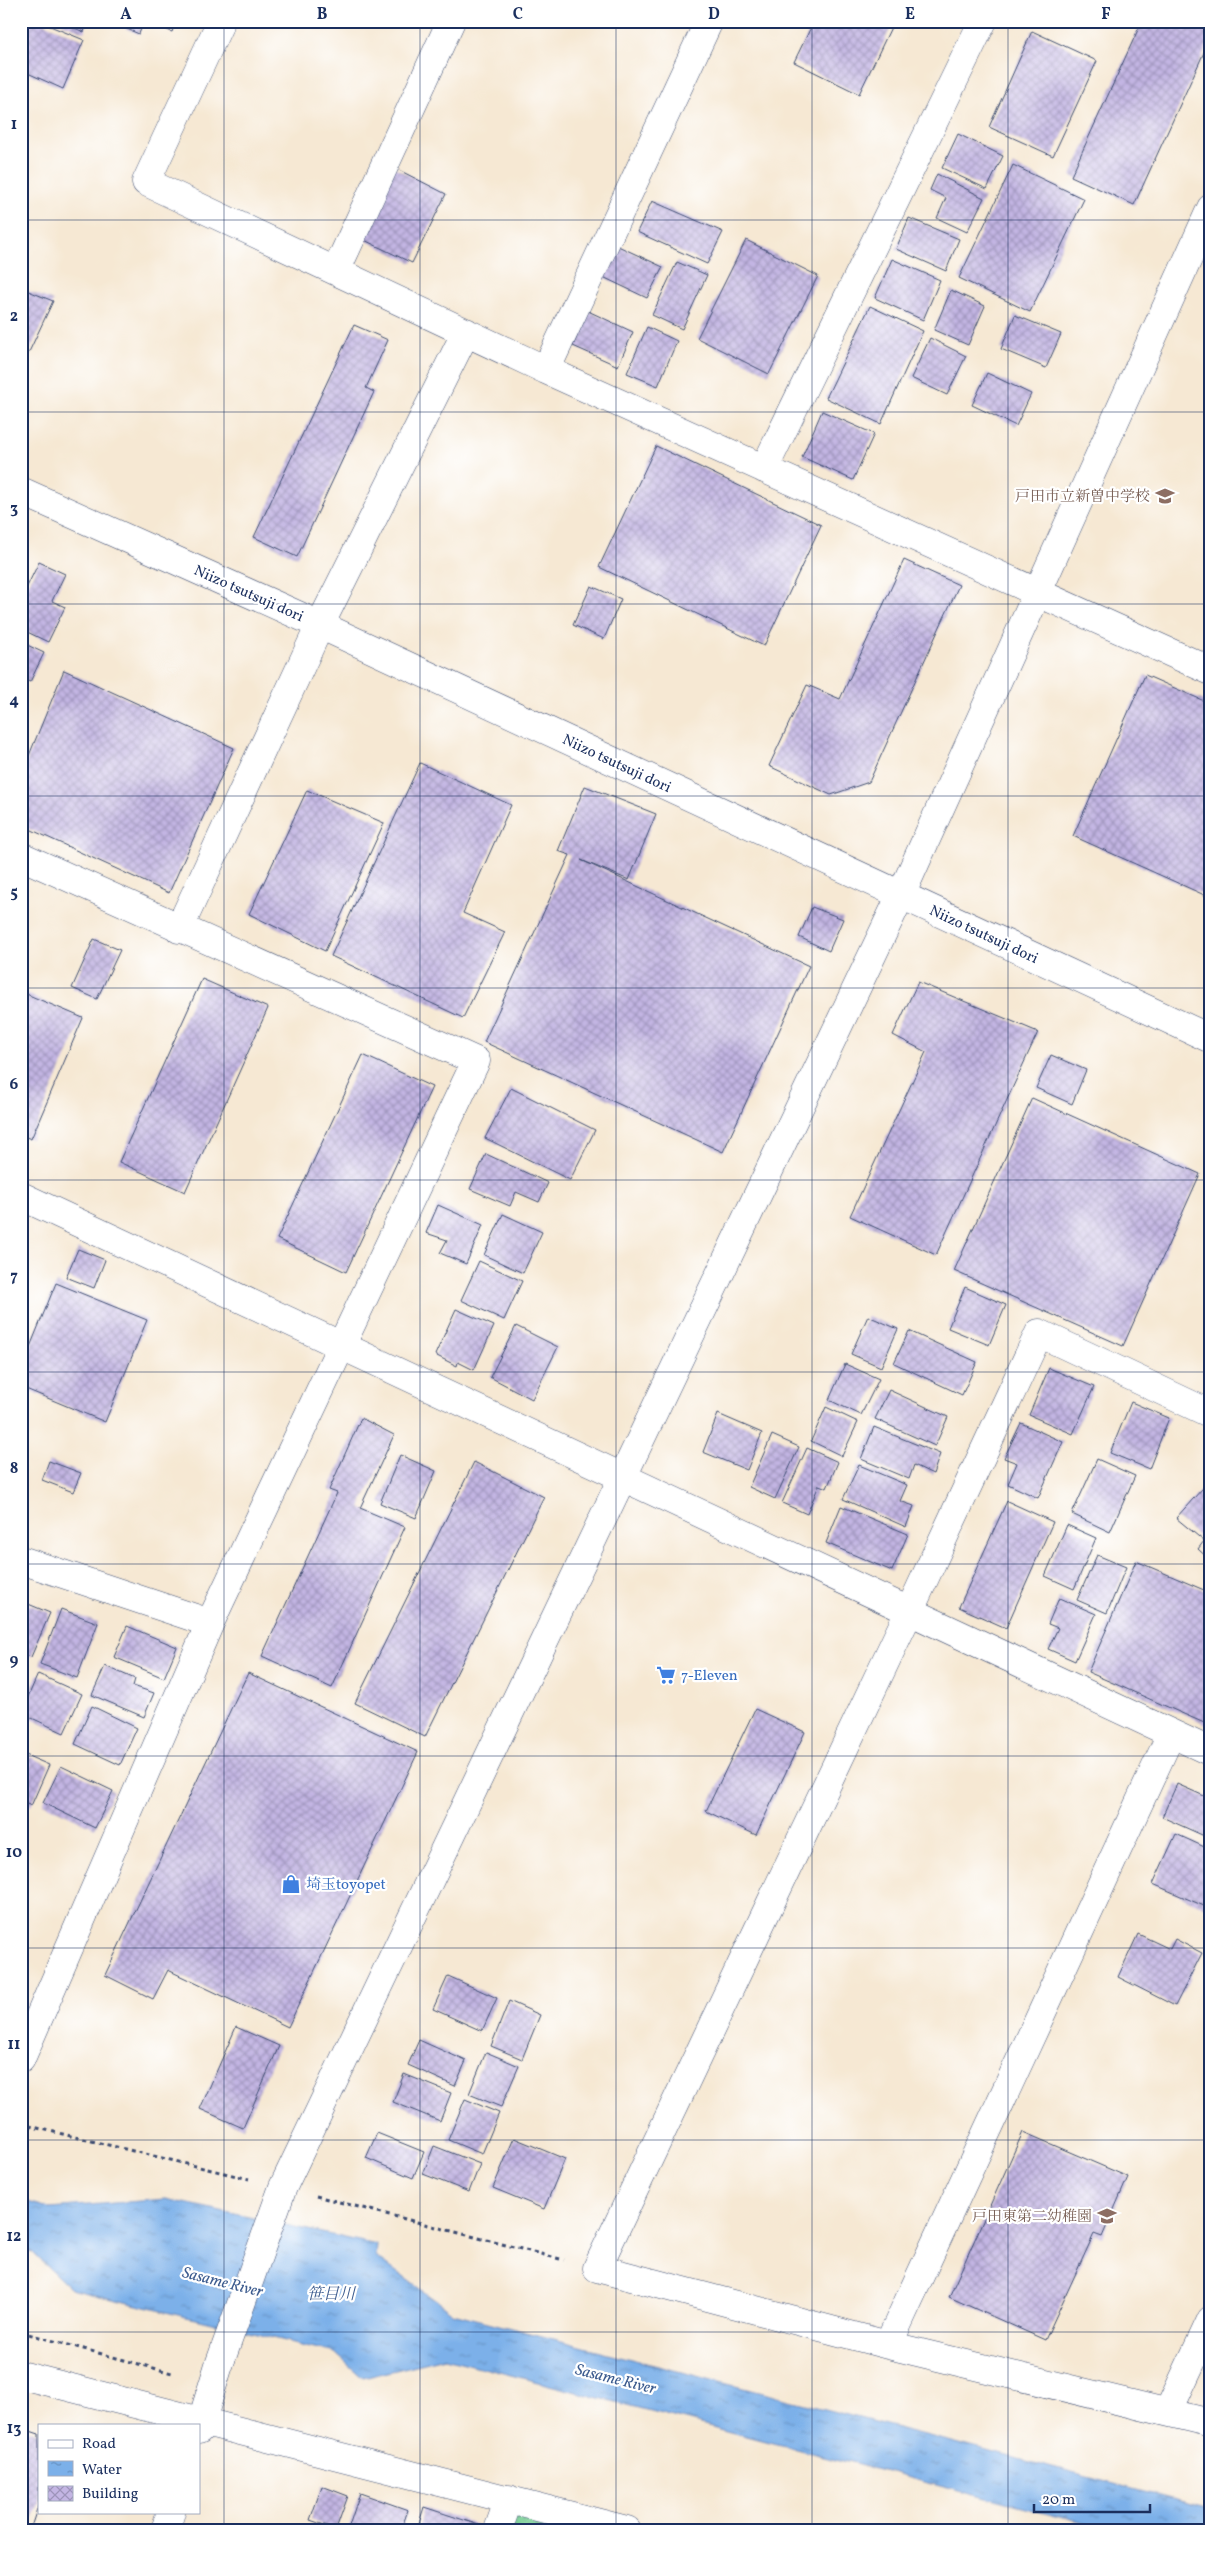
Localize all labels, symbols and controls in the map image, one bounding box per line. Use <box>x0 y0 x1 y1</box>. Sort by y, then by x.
text: A <box>120 4 132 26</box>
text: B <box>317 4 328 26</box>
text: C <box>513 4 523 26</box>
text: D <box>708 4 720 26</box>
text: E <box>905 4 915 26</box>
text: F <box>1101 4 1111 26</box>
text: 1 <box>11 114 17 136</box>
text: 2 <box>10 306 18 328</box>
school or university icon: 戸田市立新曽中学校 <box>1154 485 1176 507</box>
place label: 戸田市立新曽中学校 <box>1015 487 1150 508</box>
text: 3 <box>10 498 18 520</box>
street label: Niizo tsutsuji dori <box>190 561 307 628</box>
text: 4 <box>9 690 19 712</box>
street label: Niizo tsutsuji dori <box>558 730 674 799</box>
text: 5 <box>10 882 18 904</box>
street label: Niizo tsutsuji dori <box>925 901 1041 970</box>
text: 6 <box>10 1074 19 1096</box>
text: 7 <box>10 1266 18 1288</box>
text: 8 <box>10 1458 18 1480</box>
text: 9 <box>10 1650 19 1672</box>
supermarket icon: 7-Eleven <box>655 1664 677 1686</box>
place label: 7-Eleven <box>681 1666 738 1687</box>
text: 10 <box>6 1842 22 1864</box>
shop icon: 埼玉toyopet <box>280 1873 302 1895</box>
place label: 埼玉toyopet <box>306 1875 386 1896</box>
text: 11 <box>8 2034 20 2056</box>
school or university icon: 戸田東第二幼稚園 <box>1096 2205 1118 2227</box>
place label: 戸田東第二幼稚園 <box>972 2207 1092 2228</box>
text: 12 <box>7 2226 21 2248</box>
water label: Sasame River <box>180 2262 266 2304</box>
water label: 笹目川 <box>307 2284 357 2306</box>
water label: Sasame River <box>573 2359 659 2401</box>
text: 13 <box>7 2418 21 2440</box>
legend <box>38 2424 200 2514</box>
text: Road <box>82 2434 116 2455</box>
text: Water <box>82 2460 122 2481</box>
scale bar <box>1034 2481 1151 2513</box>
text: Building <box>82 2484 139 2505</box>
text: 20 m <box>1042 2490 1075 2511</box>

